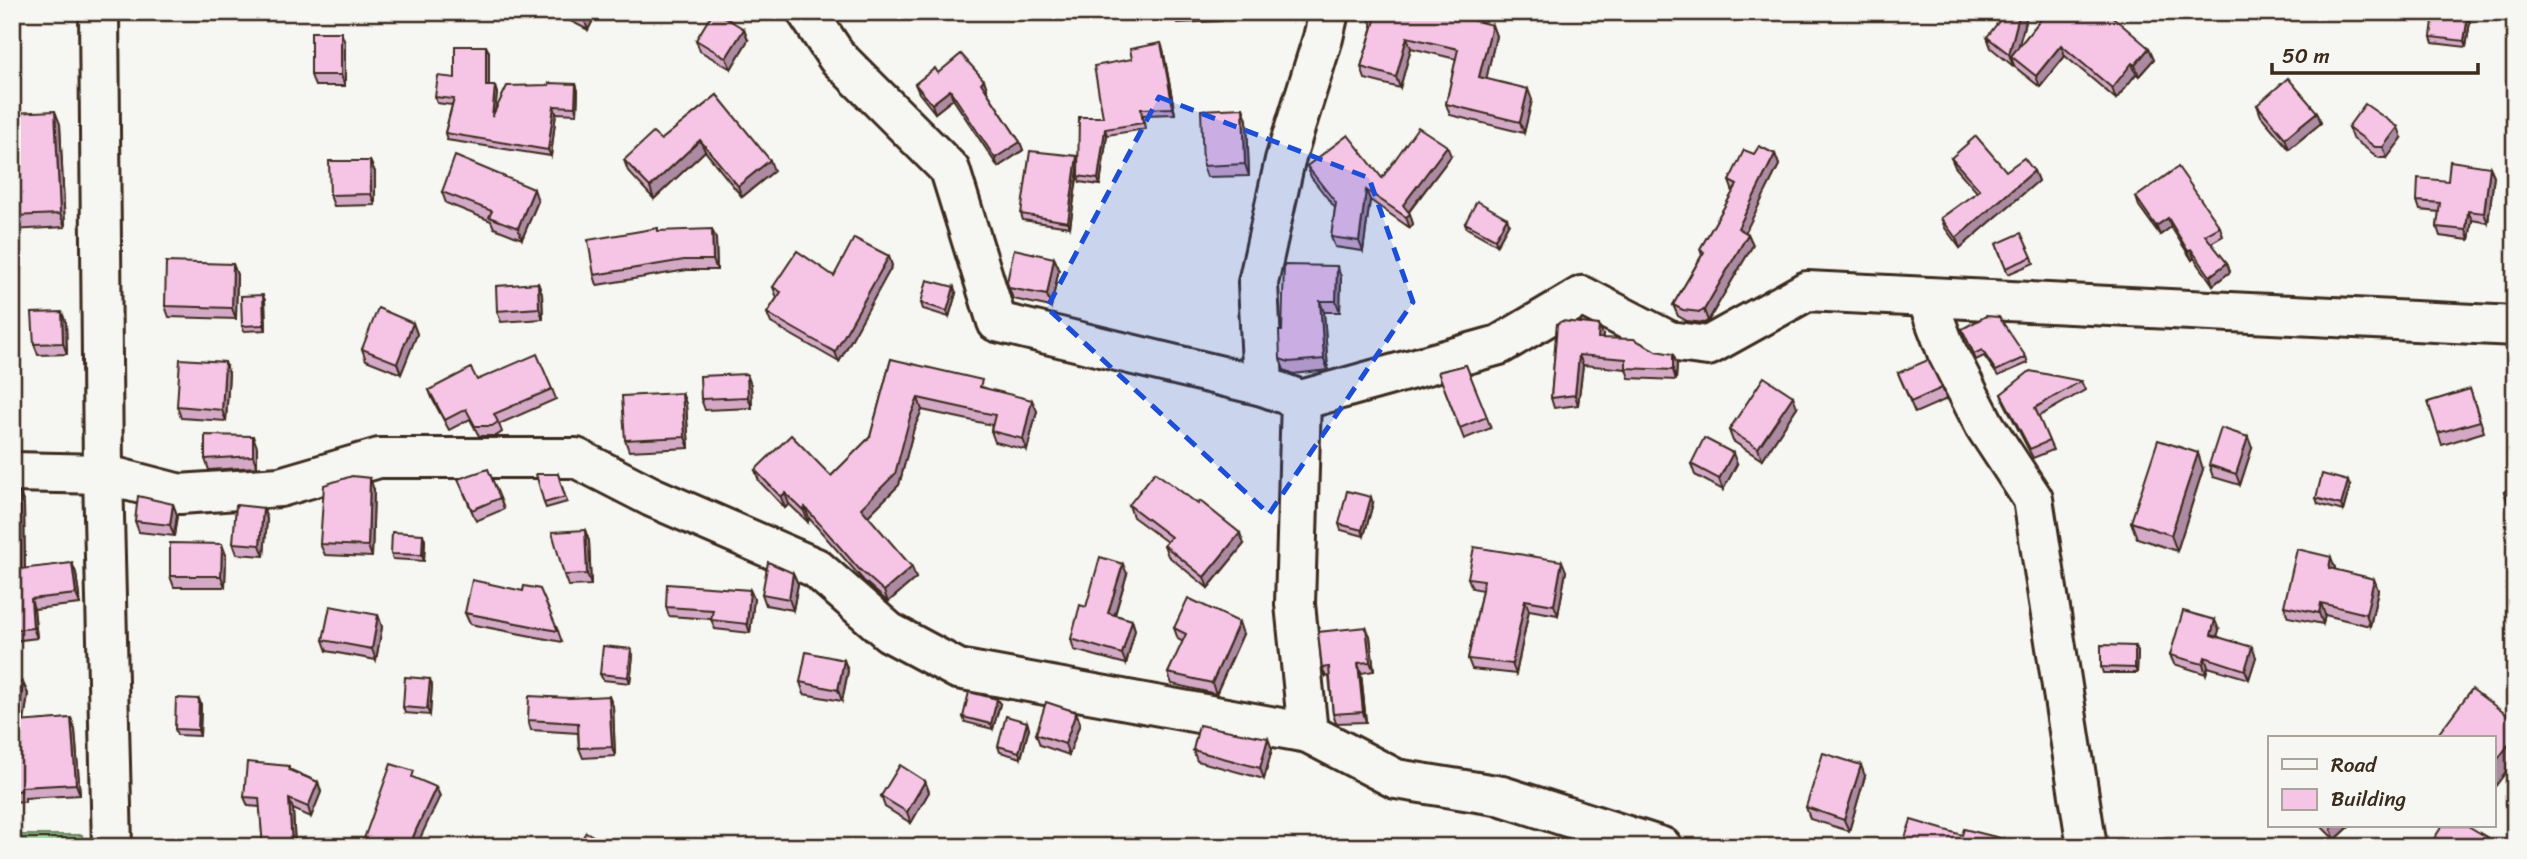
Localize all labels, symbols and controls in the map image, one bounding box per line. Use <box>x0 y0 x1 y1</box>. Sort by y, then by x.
scale bar <box>2272 32 2478 76</box>
text: 50 m <box>2282 37 2330 75</box>
legend <box>2268 736 2496 828</box>
text: Road <box>2331 746 2378 784</box>
text: Building <box>2331 780 2407 818</box>

